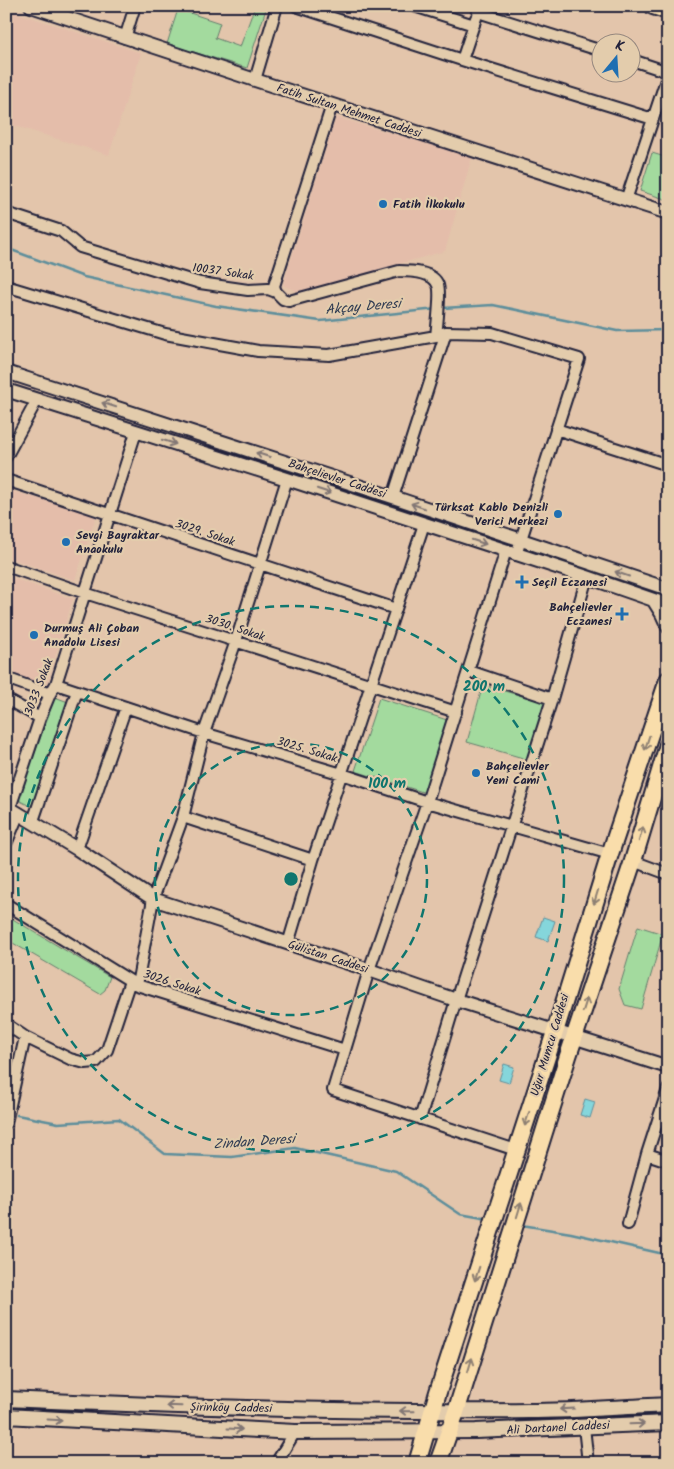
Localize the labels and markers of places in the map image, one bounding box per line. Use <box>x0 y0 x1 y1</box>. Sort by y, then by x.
place label: Fatih İlkokulu <box>393 195 465 214</box>
marker: Fatih İlkokulu <box>377 198 389 210</box>
place label: Türksat Kablo Denizli Verici Merkezi <box>435 498 549 531</box>
marker: Türksat Kablo Denizli Verici Merkezi <box>552 508 564 520</box>
place label: Sevgi Bayraktar Anaokulu <box>76 526 160 559</box>
marker: Sevgi Bayraktar Anaokulu <box>60 536 72 548</box>
place label: Seçil Eczanesi <box>532 573 608 592</box>
marker: Seçil Eczanesi <box>516 576 528 588</box>
place label: Bahçelievler Eczanesi <box>549 598 613 631</box>
marker: Bahçelievler Eczanesi <box>616 608 628 620</box>
place label: Durmuş Ali Çoban Anadolu Lisesi <box>44 619 139 652</box>
marker: Durmuş Ali Çoban Anadolu Lisesi <box>28 629 40 641</box>
place label: Bahçelievler Yeni Cami <box>486 757 549 790</box>
marker: Bahçelievler Yeni Cami <box>470 767 482 779</box>
centre of rings <box>282 870 300 888</box>

